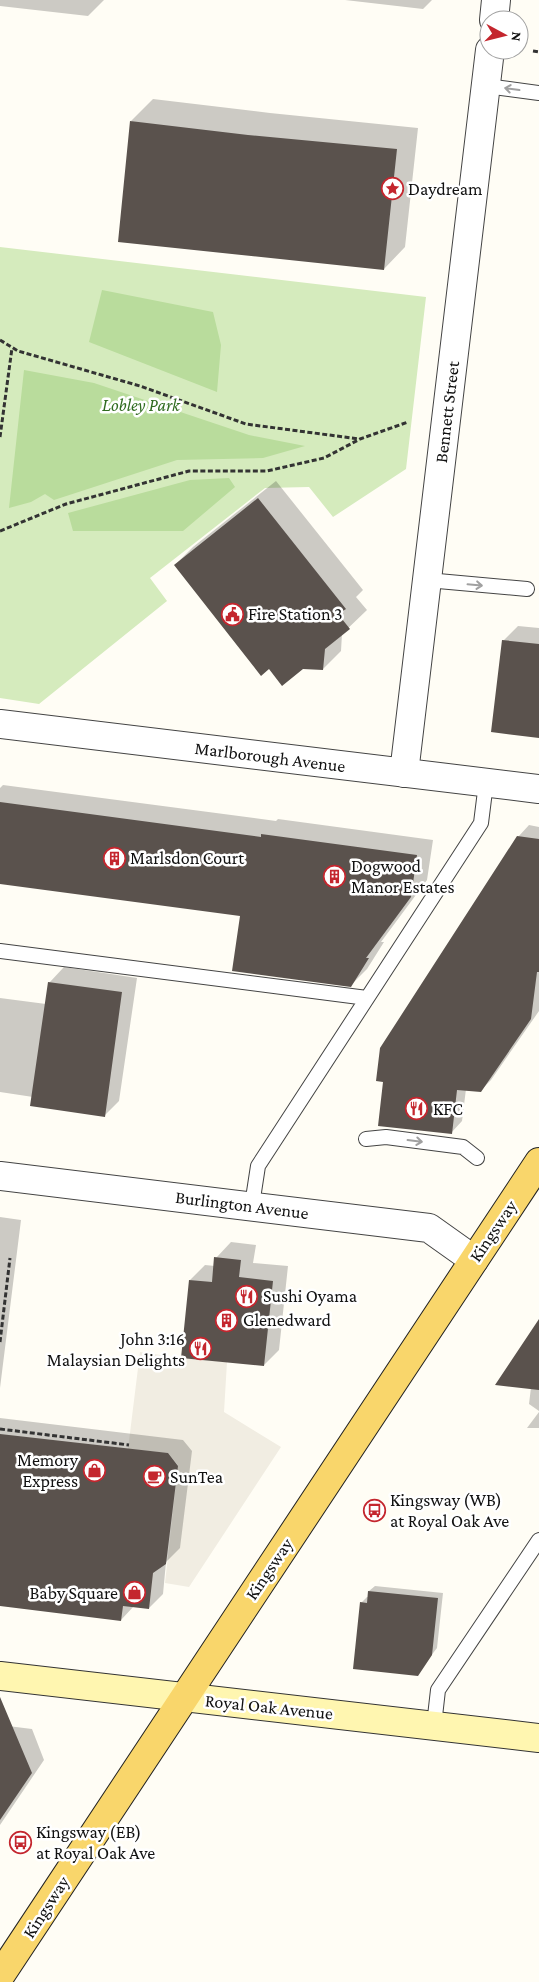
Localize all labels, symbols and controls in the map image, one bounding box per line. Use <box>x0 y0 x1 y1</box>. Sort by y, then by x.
north arrow <box>479 10 529 60</box>
text: N <box>508 31 525 43</box>
one-way arrow <box>505 84 521 94</box>
place icon: Daydream <box>380 177 404 201</box>
place label: Daydream <box>408 179 483 199</box>
street label: Bennett Street <box>431 359 463 464</box>
park label: Lobley Park <box>102 395 181 415</box>
one-way arrow <box>467 580 483 590</box>
public building icon: Fire Station 3 <box>220 602 244 626</box>
place label: Fire Station 3 <box>248 604 343 624</box>
street label: Marlborough Avenue <box>193 738 347 776</box>
building icon: Marlsdon Court <box>102 846 126 870</box>
place label: Marlsdon Court <box>130 848 245 868</box>
place label: Dogwood Manor Estates <box>351 856 455 897</box>
building icon: Dogwood Manor Estates <box>323 864 347 888</box>
restaurant icon: KFC <box>405 1097 429 1121</box>
place label: KFC <box>433 1099 463 1119</box>
one-way arrow <box>407 1136 423 1146</box>
street label: Burlington Avenue <box>174 1187 310 1223</box>
street label: Kingsway <box>465 1196 521 1266</box>
restaurant icon: Sushi Oyama <box>235 1284 259 1308</box>
place label: Sushi Oyama <box>263 1286 357 1306</box>
building icon: Glenedward <box>215 1308 239 1332</box>
place label: Glenedward <box>243 1310 332 1330</box>
place label: John 3:16 Malaysian Delights <box>47 1329 185 1370</box>
restaurant icon: John 3:16 Malaysian Delights <box>189 1337 213 1361</box>
place label: Memory Express <box>17 1450 79 1491</box>
shop icon: Memory Express <box>82 1458 106 1482</box>
cafe icon: SunTea <box>142 1465 166 1489</box>
place label: SunTea <box>170 1467 223 1487</box>
place label: Kingsway (WB) at Royal Oak Ave <box>390 1490 509 1531</box>
bus stop icon: Kingsway (WB) at Royal Oak Ave <box>362 1498 386 1522</box>
street label: Kingsway <box>241 1534 297 1604</box>
shop icon: Baby Square <box>122 1581 146 1605</box>
place label: Baby Square <box>30 1583 118 1603</box>
street label: Royal Oak Avenue <box>204 1690 334 1724</box>
place label: Kingsway (EB) at Royal Oak Ave <box>36 1822 155 1863</box>
bus stop icon: Kingsway (EB) at Royal Oak Ave <box>8 1830 32 1854</box>
street label: Kingsway <box>19 1872 74 1942</box>

